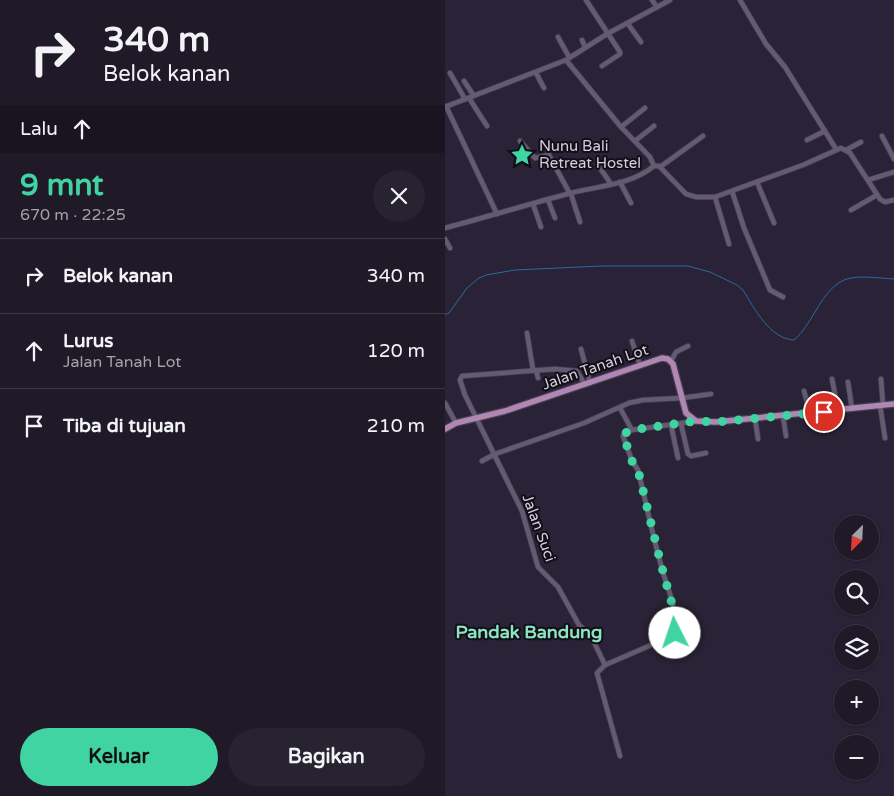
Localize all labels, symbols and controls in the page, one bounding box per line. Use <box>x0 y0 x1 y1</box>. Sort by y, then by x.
text: 340 m <box>103 19 210 61</box>
icon: right <box>20 20 85 85</box>
text: Belok kanan <box>103 61 230 87</box>
icon: ahead <box>68 115 96 143</box>
text: Lalu <box>20 118 58 140</box>
place label: Nunu Bali Retreat Hostel <box>539 137 641 172</box>
place icon: Nunu Bali Retreat Hostel <box>509 142 535 168</box>
text: 9 mnt <box>20 167 104 204</box>
button: close <box>373 170 425 222</box>
text: 670 m · 22:25 <box>20 205 126 225</box>
icon: right <box>20 262 48 290</box>
text: Belok kanan <box>63 265 173 287</box>
text: 340 m <box>367 265 425 287</box>
text: Lurus <box>63 330 113 352</box>
icon: ahead <box>20 337 48 365</box>
text: 120 m <box>367 340 425 362</box>
street label: Jalan Tanah Lot <box>540 340 651 394</box>
text: Jalan Tanah Lot <box>63 352 181 372</box>
pin <box>803 391 845 433</box>
icon: arrive <box>810 398 838 426</box>
icon: arrive <box>20 412 48 440</box>
text: Tiba di tujuan <box>63 415 186 437</box>
text: 210 m <box>367 415 425 437</box>
street label: Jalan Suci <box>518 492 560 564</box>
north arrow <box>834 515 879 560</box>
map controls <box>834 515 879 780</box>
button: search <box>834 570 879 615</box>
position arrow <box>648 606 700 658</box>
district label: Pandak Bandung <box>456 621 602 643</box>
button: layers <box>834 625 879 670</box>
button: + <box>834 680 879 725</box>
button: Keluar <box>20 728 218 786</box>
button: Bagikan <box>228 728 425 786</box>
button: − <box>834 735 879 780</box>

